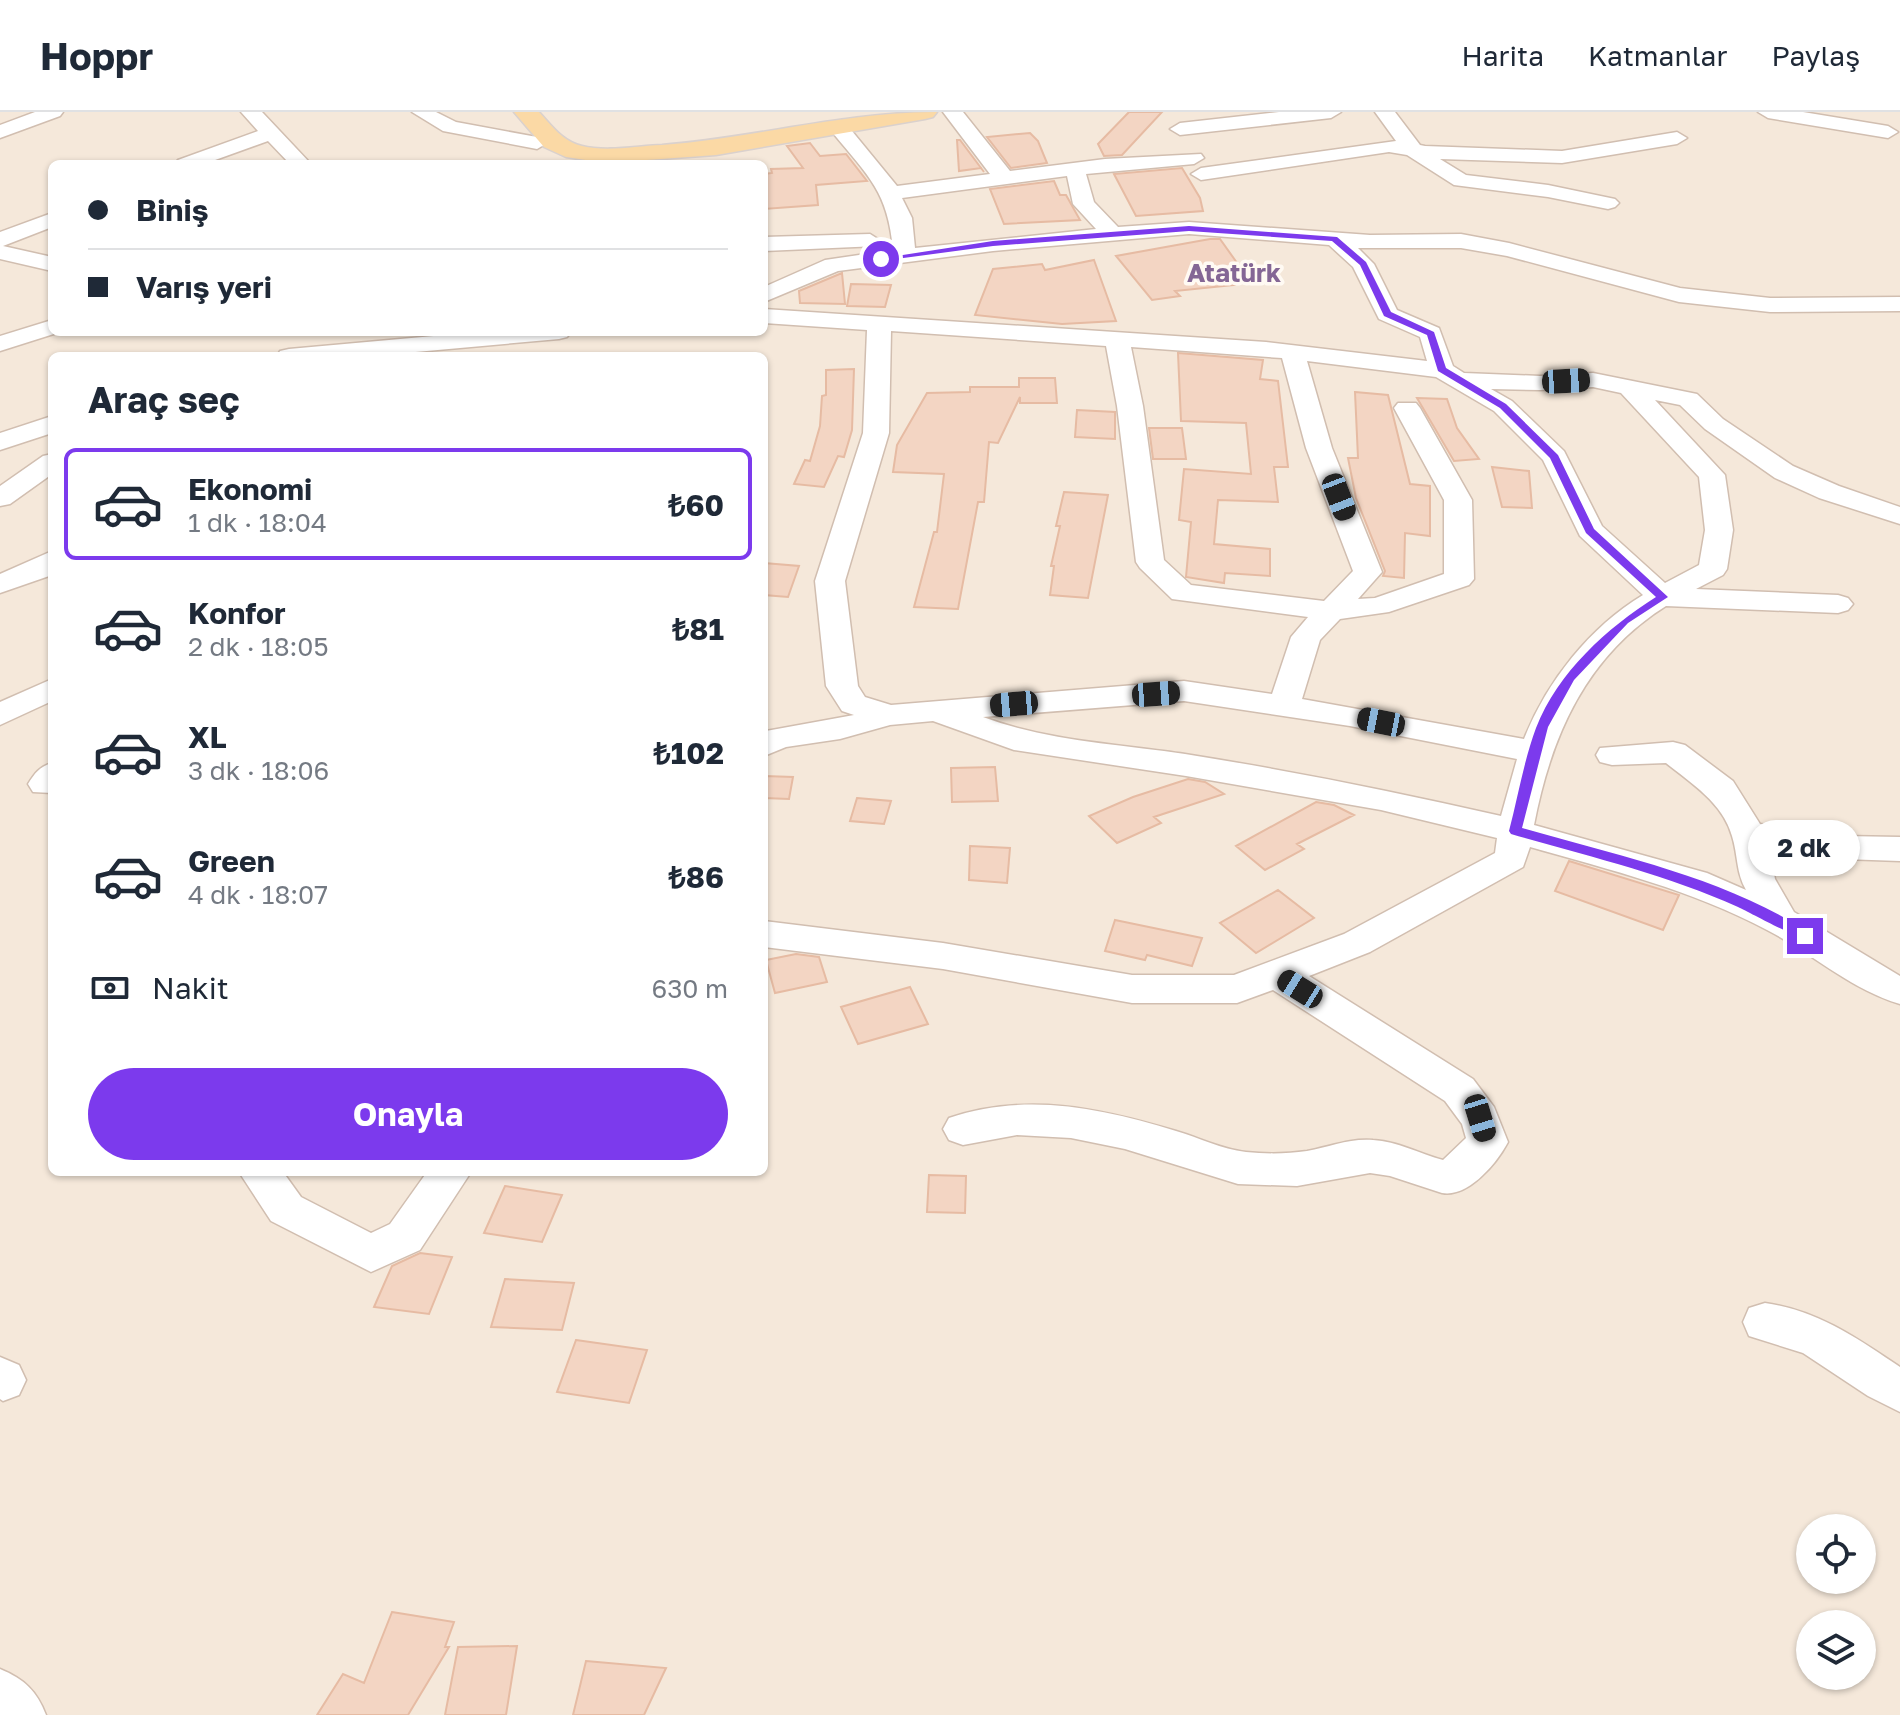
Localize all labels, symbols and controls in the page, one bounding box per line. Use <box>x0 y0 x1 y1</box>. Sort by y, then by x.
text: Hoppr <box>40 33 153 78</box>
text: Harita <box>1462 39 1544 72</box>
text: Katmanlar <box>1588 39 1727 72</box>
text: Paylaş <box>1771 39 1860 72</box>
text: Biniş <box>136 192 209 228</box>
route start <box>863 241 899 277</box>
district label: Atatürk <box>1187 257 1281 288</box>
text: Varış yeri <box>136 269 272 305</box>
car <box>1541 368 1591 394</box>
text: Araç seç <box>88 378 240 421</box>
icon: car <box>92 468 164 540</box>
car <box>1319 470 1359 524</box>
text: Ekonomi <box>188 471 312 507</box>
text: ₺60 <box>668 487 724 523</box>
text: 1 dk · 18:04 <box>188 507 327 538</box>
icon: car <box>92 592 164 664</box>
text: Konfor <box>188 595 286 631</box>
text: ₺81 <box>672 611 724 647</box>
text: 2 dk · 18:05 <box>188 631 329 662</box>
car <box>1131 680 1181 708</box>
car <box>989 690 1039 718</box>
car <box>1355 706 1407 738</box>
icon: car <box>92 716 164 788</box>
text: XL <box>188 719 227 755</box>
text: ₺102 <box>654 735 724 771</box>
text: 3 dk · 18:06 <box>188 755 329 786</box>
callout: 2 dk <box>1749 820 1861 876</box>
text: 2 dk <box>1777 832 1831 863</box>
icon: car <box>92 840 164 912</box>
text: Green <box>188 843 275 879</box>
text: ₺86 <box>669 859 724 895</box>
text: 4 dk · 18:07 <box>188 879 328 910</box>
route end <box>1787 918 1823 954</box>
icon: cash <box>88 966 132 1010</box>
car <box>1273 966 1327 1012</box>
text: Nakit <box>152 970 229 1006</box>
text: 630 m <box>651 973 728 1004</box>
button: Onayla <box>88 1068 728 1160</box>
car <box>1462 1092 1498 1144</box>
map controls <box>1796 1514 1876 1690</box>
button: locate <box>1796 1514 1876 1594</box>
button: layers <box>1796 1610 1876 1690</box>

